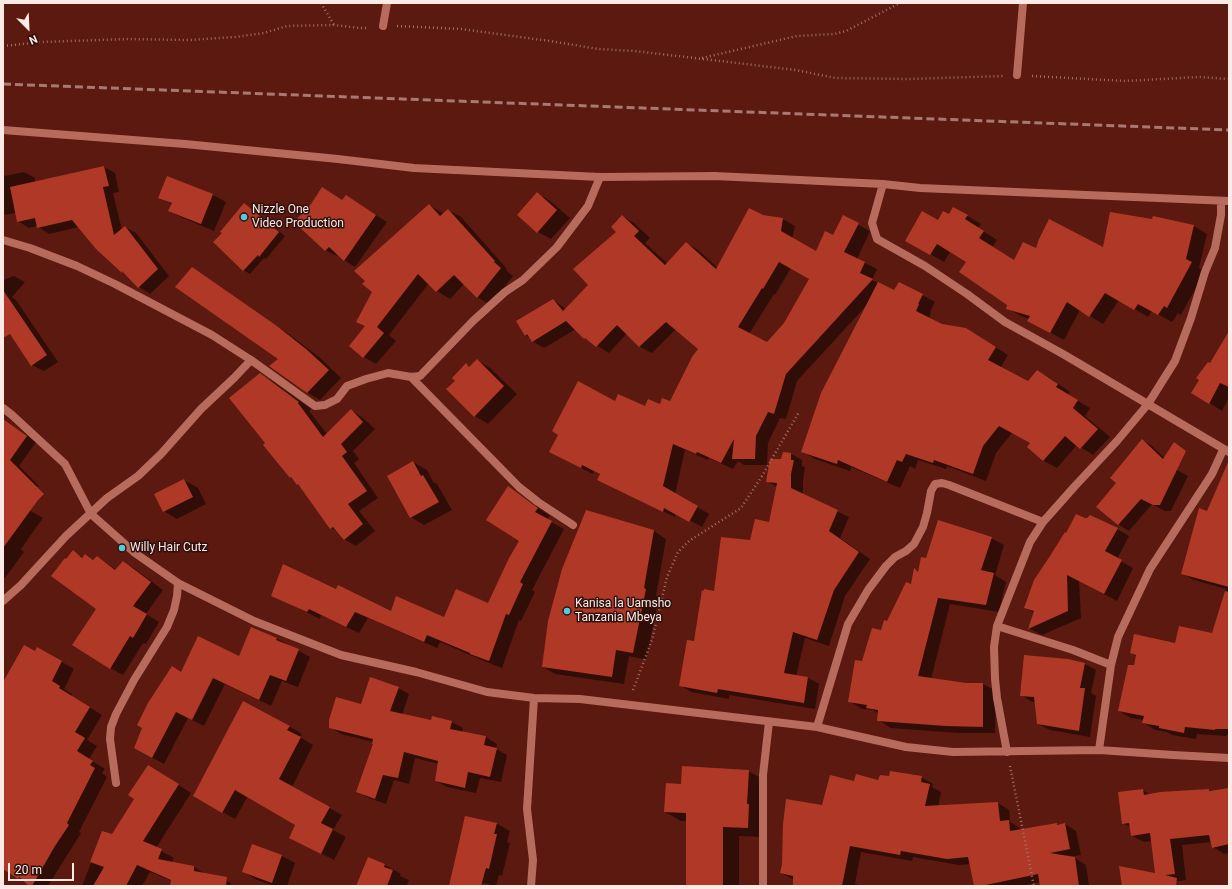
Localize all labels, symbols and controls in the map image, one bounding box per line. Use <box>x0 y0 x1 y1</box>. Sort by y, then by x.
north arrow <box>8 8 48 48</box>
text: N <box>27 32 39 47</box>
place label: Nizzle One Video Production <box>252 203 344 231</box>
marker: Nizzle One Video Production <box>239 212 249 222</box>
place label: Willy Hair Cutz <box>130 541 207 555</box>
marker: Willy Hair Cutz <box>117 543 127 553</box>
place label: Kanisa la Uamsho Tanzania Mbeya <box>575 597 671 625</box>
marker: Kanisa la Uamsho Tanzania Mbeya <box>562 606 572 616</box>
scale bar <box>10 855 76 881</box>
text: 20 m <box>15 863 42 877</box>

